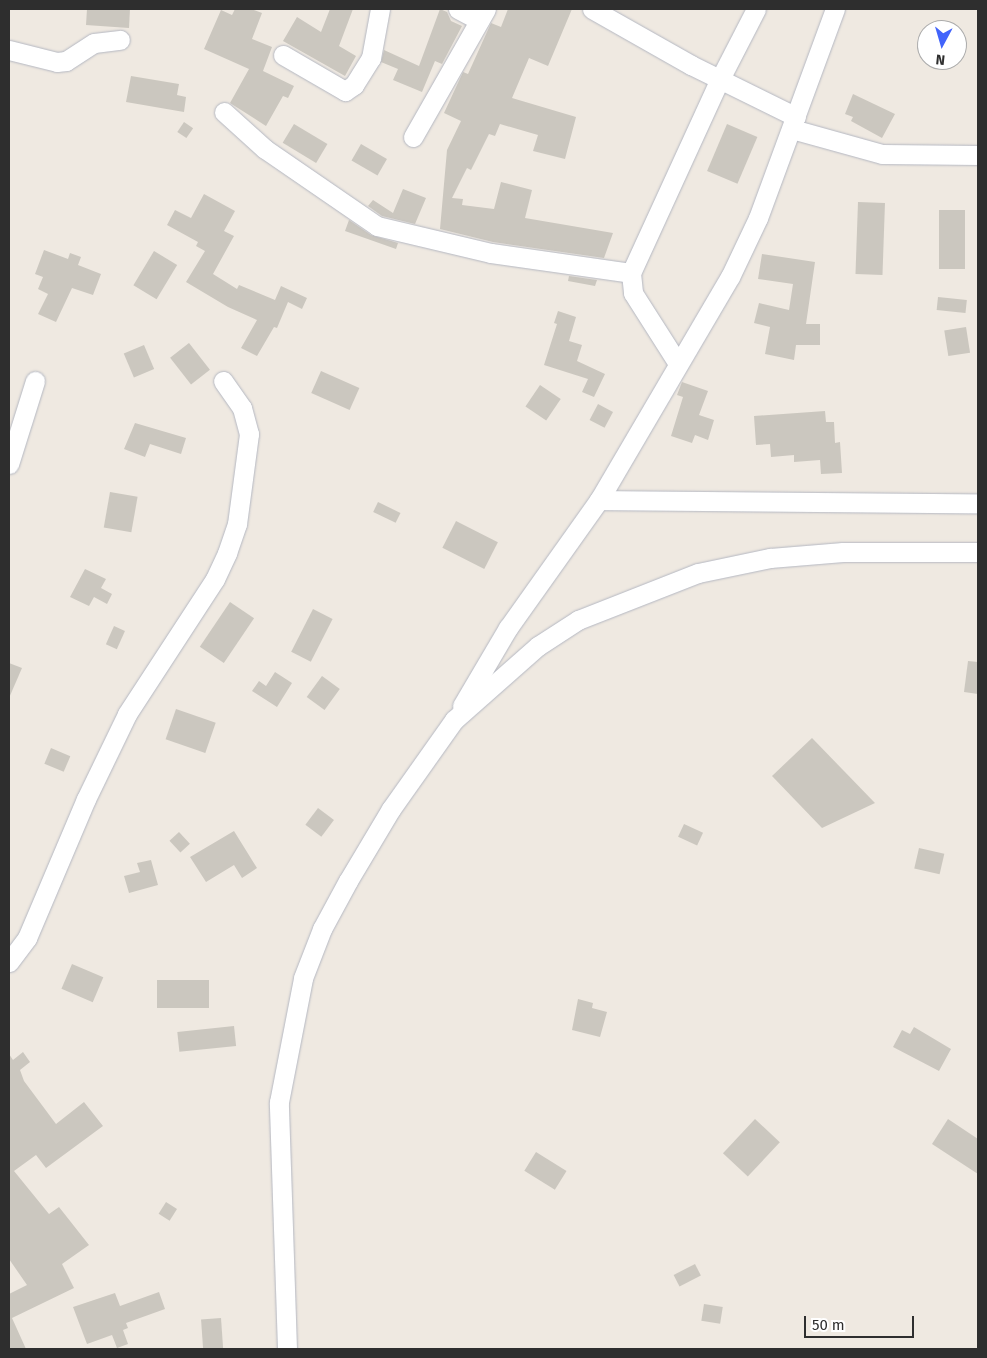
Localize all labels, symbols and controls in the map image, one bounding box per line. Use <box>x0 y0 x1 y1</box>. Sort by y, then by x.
north arrow <box>917 20 967 70</box>
text: N <box>935 50 946 68</box>
scale bar <box>807 1306 917 1338</box>
text: 50 m <box>812 1316 845 1334</box>

